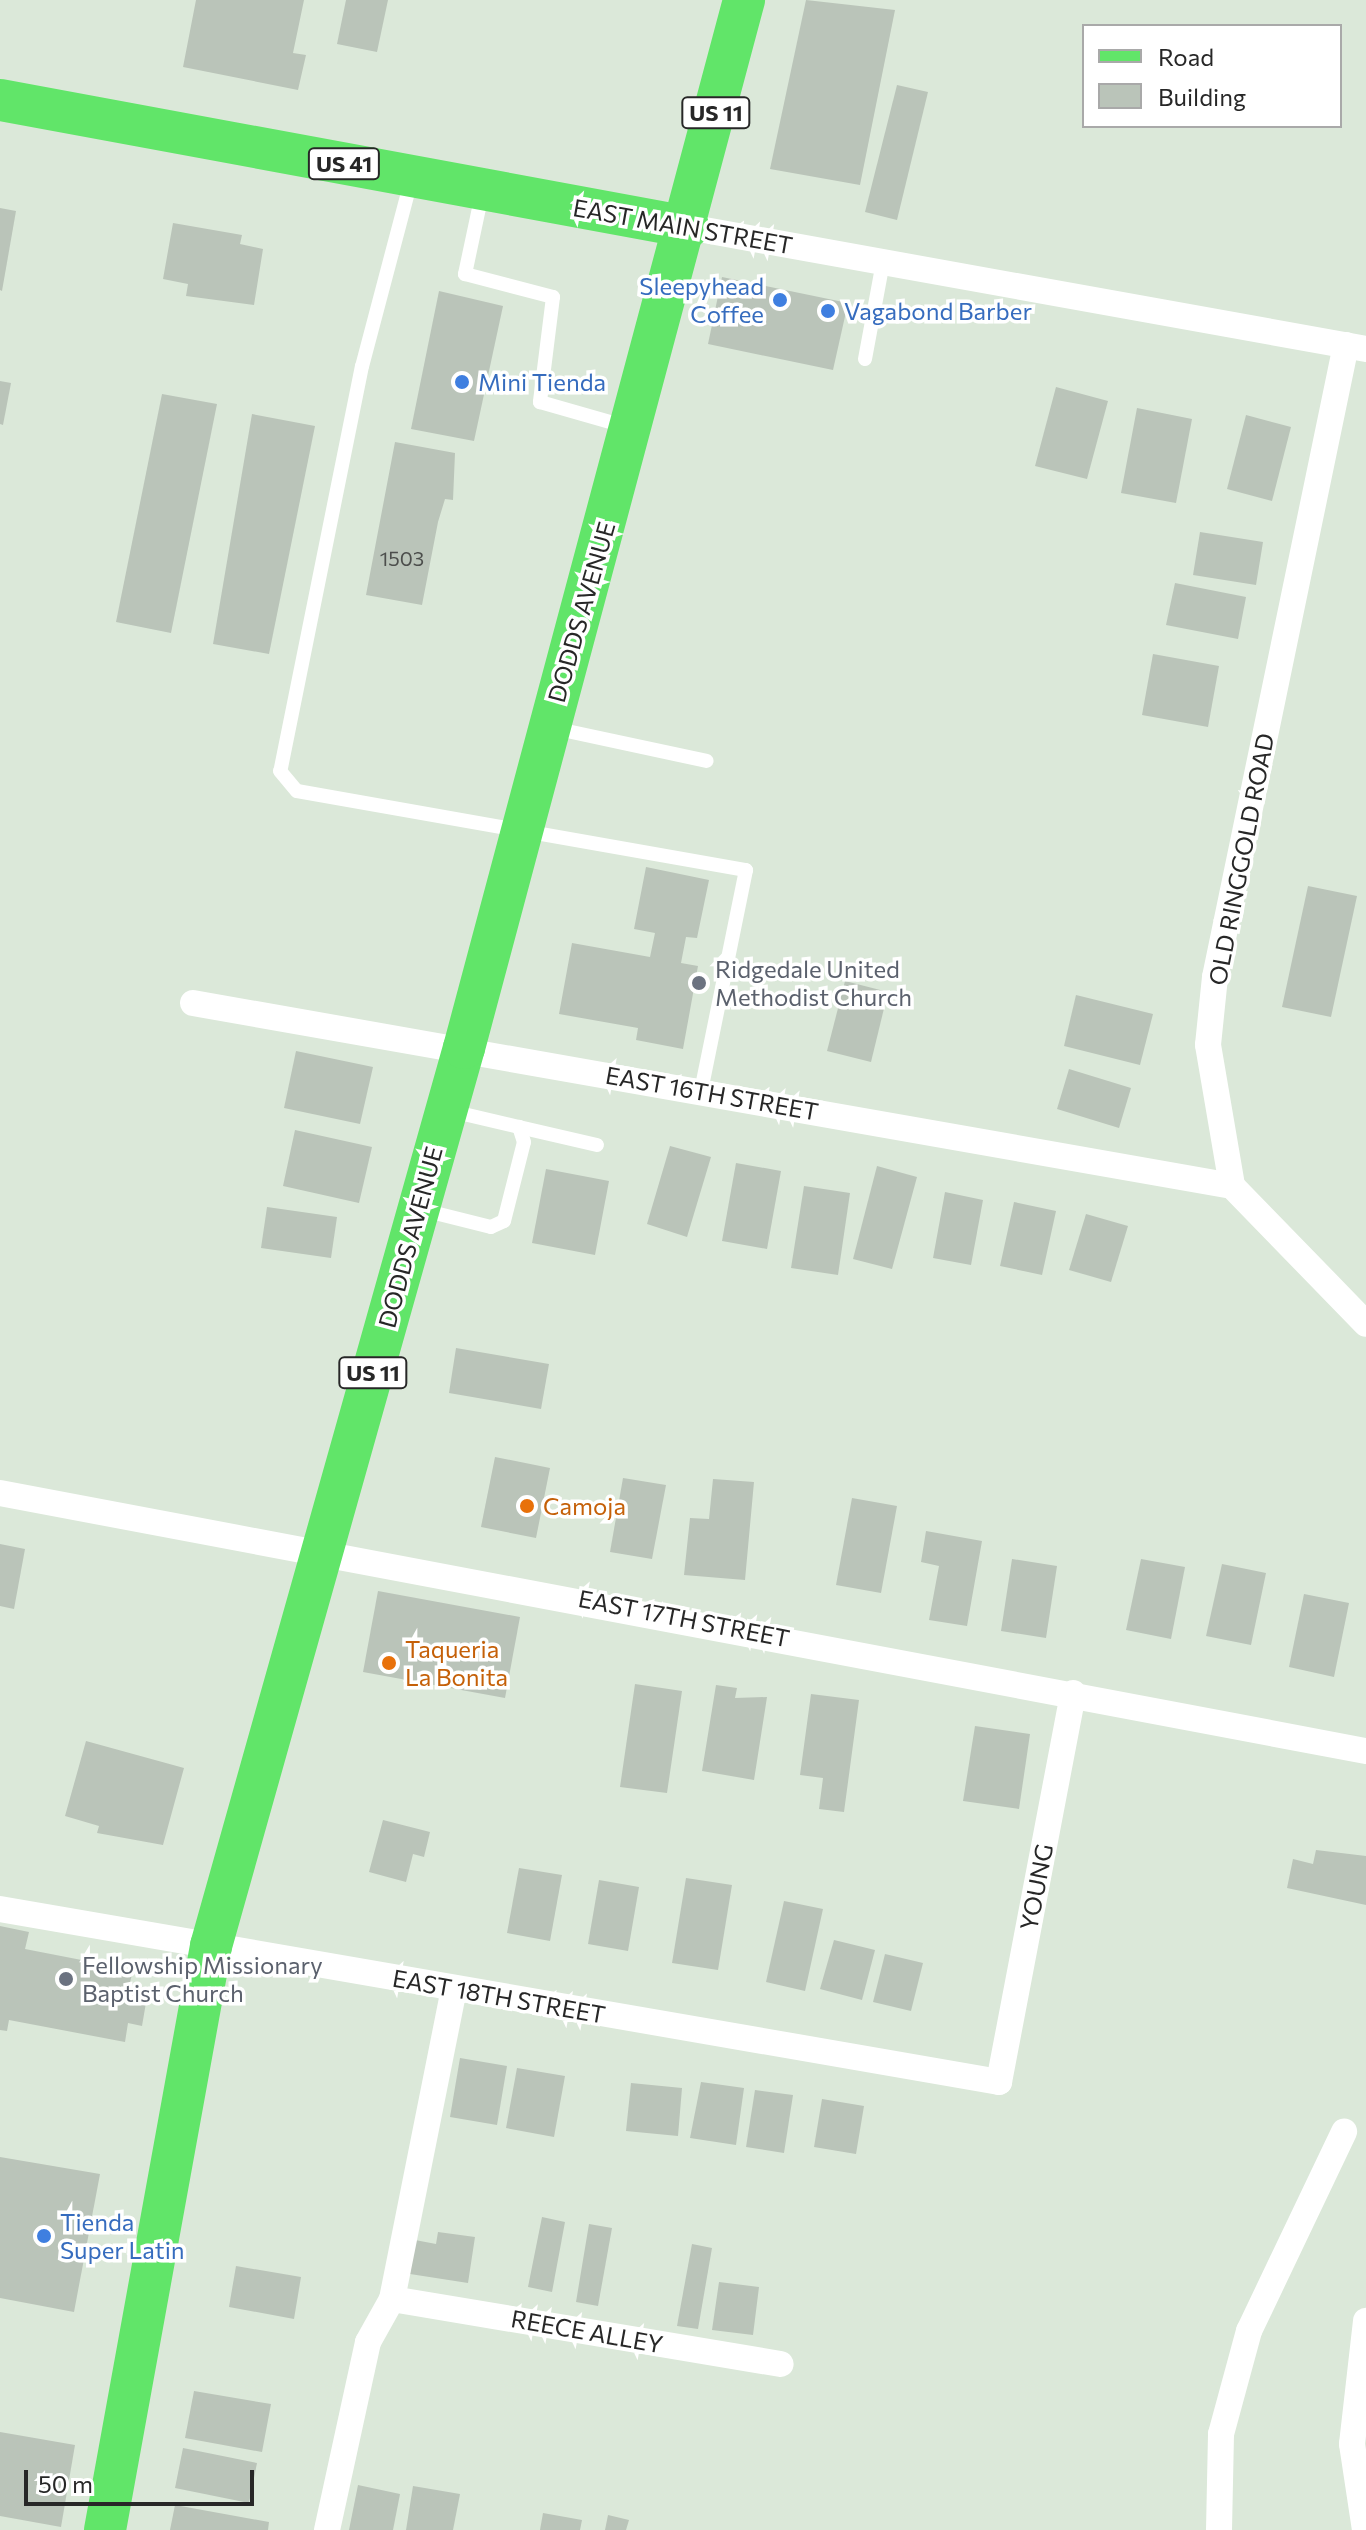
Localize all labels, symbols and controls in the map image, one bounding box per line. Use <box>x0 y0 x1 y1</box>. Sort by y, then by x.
legend <box>1082 24 1342 128</box>
text: Road <box>1158 42 1214 71</box>
text: Building <box>1158 82 1246 111</box>
road number: US 11 <box>680 95 752 131</box>
road number: US 41 <box>306 146 382 182</box>
street label: EAST MAIN STREET <box>571 192 795 260</box>
place label: Sleepyhead Coffee <box>639 272 764 328</box>
marker: Sleepyhead Coffee <box>771 291 789 309</box>
place label: Vagabond Barber <box>844 297 1032 325</box>
marker: Vagabond Barber <box>819 302 837 320</box>
place label: Mini Tienda <box>478 368 606 396</box>
marker: Mini Tienda <box>453 373 471 391</box>
street label: DODDS AVENUE <box>541 518 621 706</box>
house number: 1503 <box>380 546 424 570</box>
street label: OLD RINGGOLD ROAD <box>1202 731 1280 987</box>
place label: Ridgedale United Methodist Church <box>715 955 912 1011</box>
marker: Ridgedale United Methodist Church <box>690 974 708 992</box>
street label: EAST 16TH STREET <box>603 1060 821 1126</box>
street label: DODDS AVENUE <box>372 1143 448 1331</box>
road number: US 11 <box>337 1355 409 1391</box>
place label: Camoja <box>543 1492 626 1520</box>
marker: Camoja <box>518 1497 536 1515</box>
street label: EAST 17TH STREET <box>576 1583 792 1653</box>
place label: Taqueria La Bonita <box>405 1635 508 1691</box>
marker: Taqueria La Bonita <box>380 1654 398 1672</box>
street label: YOUNG <box>1014 1841 1058 1933</box>
place label: Fellowship Missionary Baptist Church <box>82 1951 323 2007</box>
street label: EAST 18TH STREET <box>390 1963 608 2029</box>
marker: Fellowship Missionary Baptist Church <box>57 1970 75 1988</box>
place label: Tienda Super Latin <box>60 2208 185 2264</box>
marker: Tienda Super Latin <box>35 2227 53 2245</box>
street label: REECE ALLEY <box>509 2303 665 2359</box>
scale bar <box>28 2454 258 2504</box>
text: 50 m <box>38 2469 93 2498</box>

